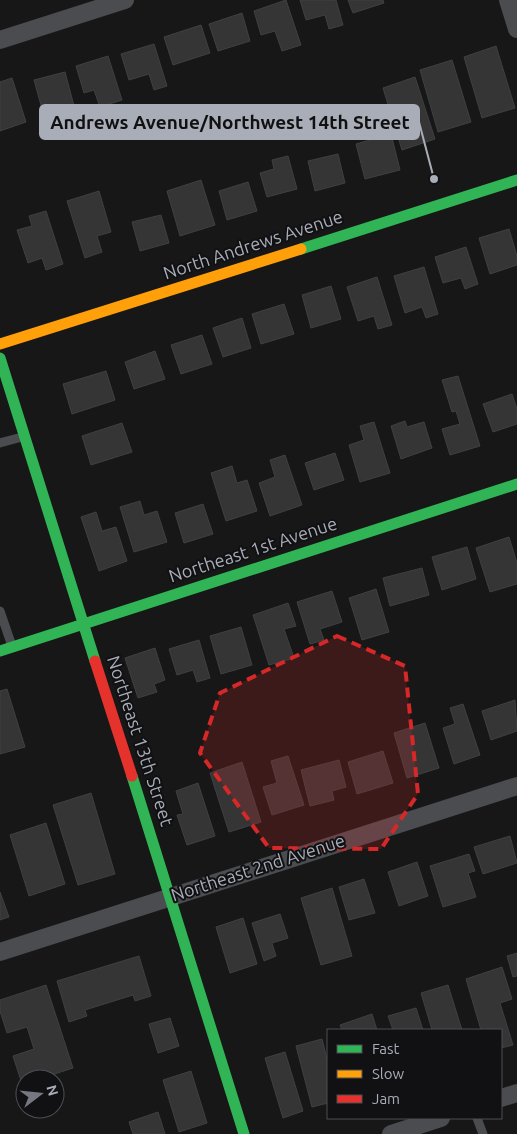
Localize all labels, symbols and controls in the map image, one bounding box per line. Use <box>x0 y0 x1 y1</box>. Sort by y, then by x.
callout: Andrews Avenue/Northwest 14th Street <box>40 105 419 139</box>
text: Andrews Avenue/Northwest 14th Street <box>50 111 410 133</box>
street label: North Andrews Avenue <box>160 206 345 283</box>
street label: Northeast 1st Avenue <box>166 512 339 586</box>
street label: Northeast 13th Street <box>104 653 178 828</box>
street label: Northeast 2nd Avenue <box>168 829 347 905</box>
legend <box>327 1029 502 1119</box>
text: Fast <box>372 1040 400 1057</box>
text: Slow <box>372 1065 405 1082</box>
north arrow <box>15 1069 65 1119</box>
text: N <box>43 1083 62 1098</box>
text: Jam <box>372 1090 400 1107</box>

